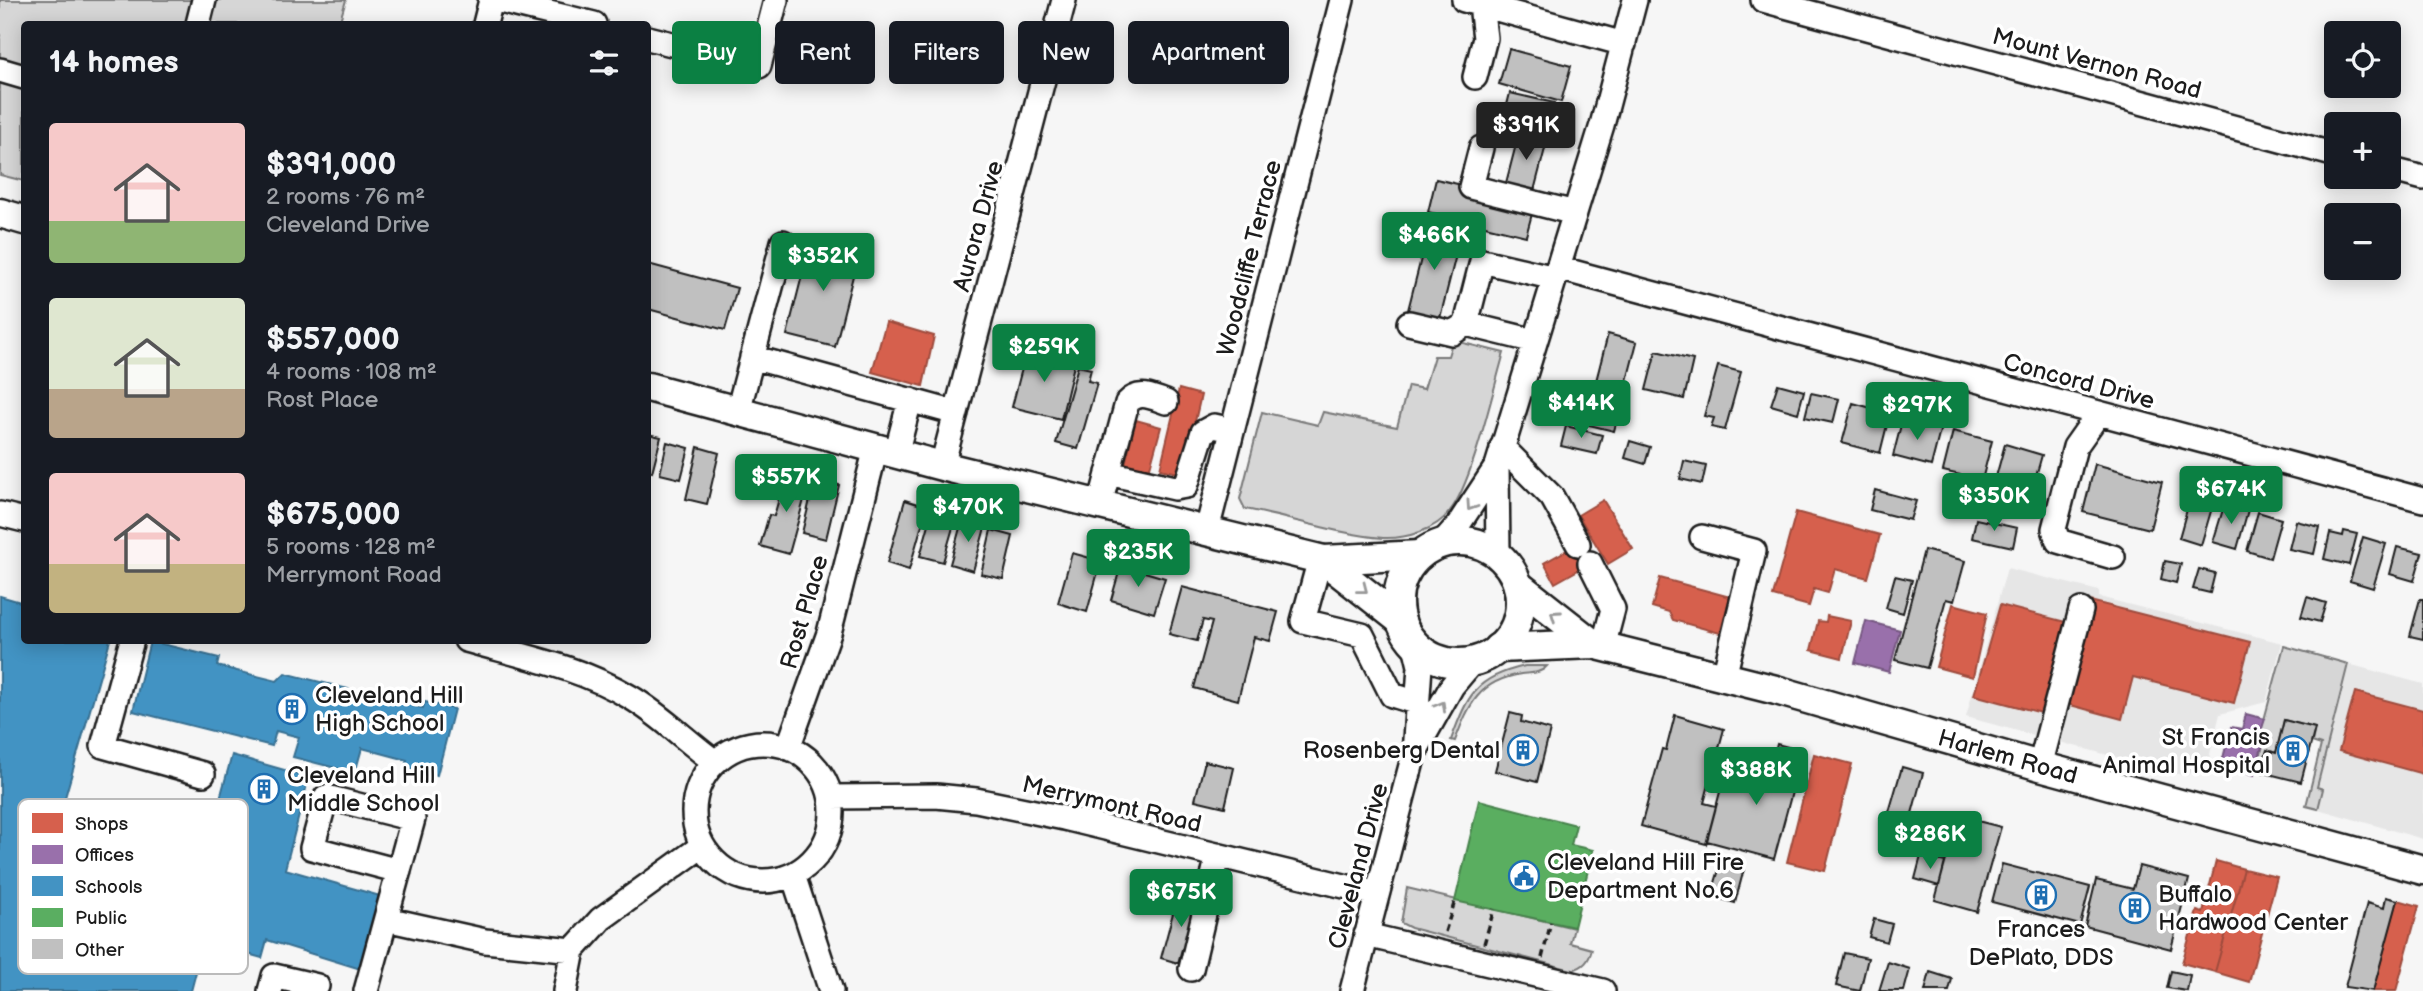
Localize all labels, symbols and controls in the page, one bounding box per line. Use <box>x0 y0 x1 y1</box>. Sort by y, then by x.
chip: Buy <box>672 21 761 84</box>
chip: Rent <box>775 21 875 84</box>
chip: Filters <box>889 21 1004 84</box>
chip: New <box>1018 21 1114 84</box>
chip: Apartment <box>1128 21 1289 84</box>
map controls <box>2324 21 2401 280</box>
button: locate <box>2324 21 2401 98</box>
street label: Mount Vernon Road <box>1989 22 2205 105</box>
icon: filters <box>585 44 623 82</box>
text: 14 homes <box>49 45 178 81</box>
pin: $391K <box>1477 102 1575 162</box>
text: $391K <box>1492 111 1560 139</box>
button: + <box>2324 112 2401 189</box>
text: $391,000 <box>266 147 396 183</box>
icon: home <box>105 151 189 235</box>
street label: Woodcliffe Terrace <box>1211 157 1288 359</box>
street label: Aurora Drive <box>947 158 1010 295</box>
text: 2 rooms · 76 m² <box>266 183 425 211</box>
button: − <box>2324 203 2401 280</box>
text: Cleveland Drive <box>266 211 430 239</box>
pin: $466K <box>1385 212 1483 272</box>
text: $466K <box>1398 221 1470 249</box>
pin: $352K <box>774 233 872 293</box>
text: $352K <box>787 242 859 270</box>
text: $557,000 <box>266 322 400 358</box>
pin: $259K <box>995 324 1093 384</box>
icon: home <box>105 326 189 410</box>
text: $259K <box>1008 333 1080 361</box>
street label: Concord Drive <box>2000 347 2158 416</box>
text: 4 rooms · 108 m² <box>266 358 437 386</box>
pin: $414K <box>1532 380 1630 440</box>
pin: $297K <box>1868 382 1966 442</box>
text: Rost Place <box>266 386 378 414</box>
text: $414K <box>1547 389 1615 417</box>
text: $297K <box>1882 391 1952 419</box>
pin: $557K <box>737 454 835 514</box>
text: $557K <box>751 463 821 491</box>
pin: $674K <box>2182 466 2280 526</box>
pin: $350K <box>1945 474 2043 533</box>
text: $674K <box>2196 475 2266 503</box>
text: $350K <box>1958 482 2030 510</box>
pin: $470K <box>919 484 1017 544</box>
text: $470K <box>932 493 1004 521</box>
text: $675,000 <box>266 497 401 533</box>
one-way arrow <box>1467 498 1479 511</box>
icon: home <box>105 501 189 585</box>
pin: $235K <box>1089 530 1187 589</box>
text: 5 rooms · 128 m² <box>266 533 436 561</box>
text: $235K <box>1103 538 1173 566</box>
street label: Rost Place <box>774 552 835 673</box>
text: Merrymont Road <box>266 561 442 589</box>
one-way arrow <box>1355 580 1368 593</box>
one-way arrow <box>1550 611 1563 623</box>
place label: Cleveland Hill High School <box>315 681 463 738</box>
building icon: Cleveland Hill High School <box>275 692 309 726</box>
one-way arrow <box>1433 700 1446 713</box>
street label: Harlem Road <box>1935 723 2081 791</box>
place label: St Francis Animal Hospital <box>2103 723 2270 780</box>
building icon: Rosenberg Dental <box>1506 733 1540 767</box>
building icon: St Francis Animal Hospital <box>2276 734 2310 768</box>
place label: Rosenberg Dental <box>1303 736 1500 765</box>
pin: $388K <box>1707 748 1805 807</box>
text: $388K <box>1720 756 1792 784</box>
place label: Cleveland Hill Middle School <box>287 761 439 818</box>
street label: Merrymont Road <box>1019 770 1204 839</box>
building icon: Cleveland Hill Middle School <box>247 772 281 806</box>
street label: Cleveland Drive <box>1322 780 1395 952</box>
legend <box>18 799 248 974</box>
pin: $286K <box>1881 812 1979 871</box>
text: Shops <box>75 813 128 836</box>
text: $286K <box>1894 820 1966 848</box>
text: Offices <box>75 844 134 867</box>
place label: Cleveland Hill Fire Department No.6 <box>1547 848 1744 905</box>
public building icon: Cleveland Hill Fire Department No.6 <box>1507 859 1541 893</box>
pin: $675K <box>1132 870 1230 929</box>
text: Schools <box>75 876 142 899</box>
text: $675K <box>1146 878 1216 906</box>
building icon: Frances DePlato, DDS <box>2024 878 2058 912</box>
place label: Buffalo Hardwood Center <box>2158 880 2348 937</box>
building icon: Buffalo Hardwood Center <box>2118 891 2152 925</box>
text: Public <box>75 907 127 930</box>
place label: Frances DePlato, DDS <box>1969 915 2113 972</box>
text: Other <box>75 939 125 962</box>

